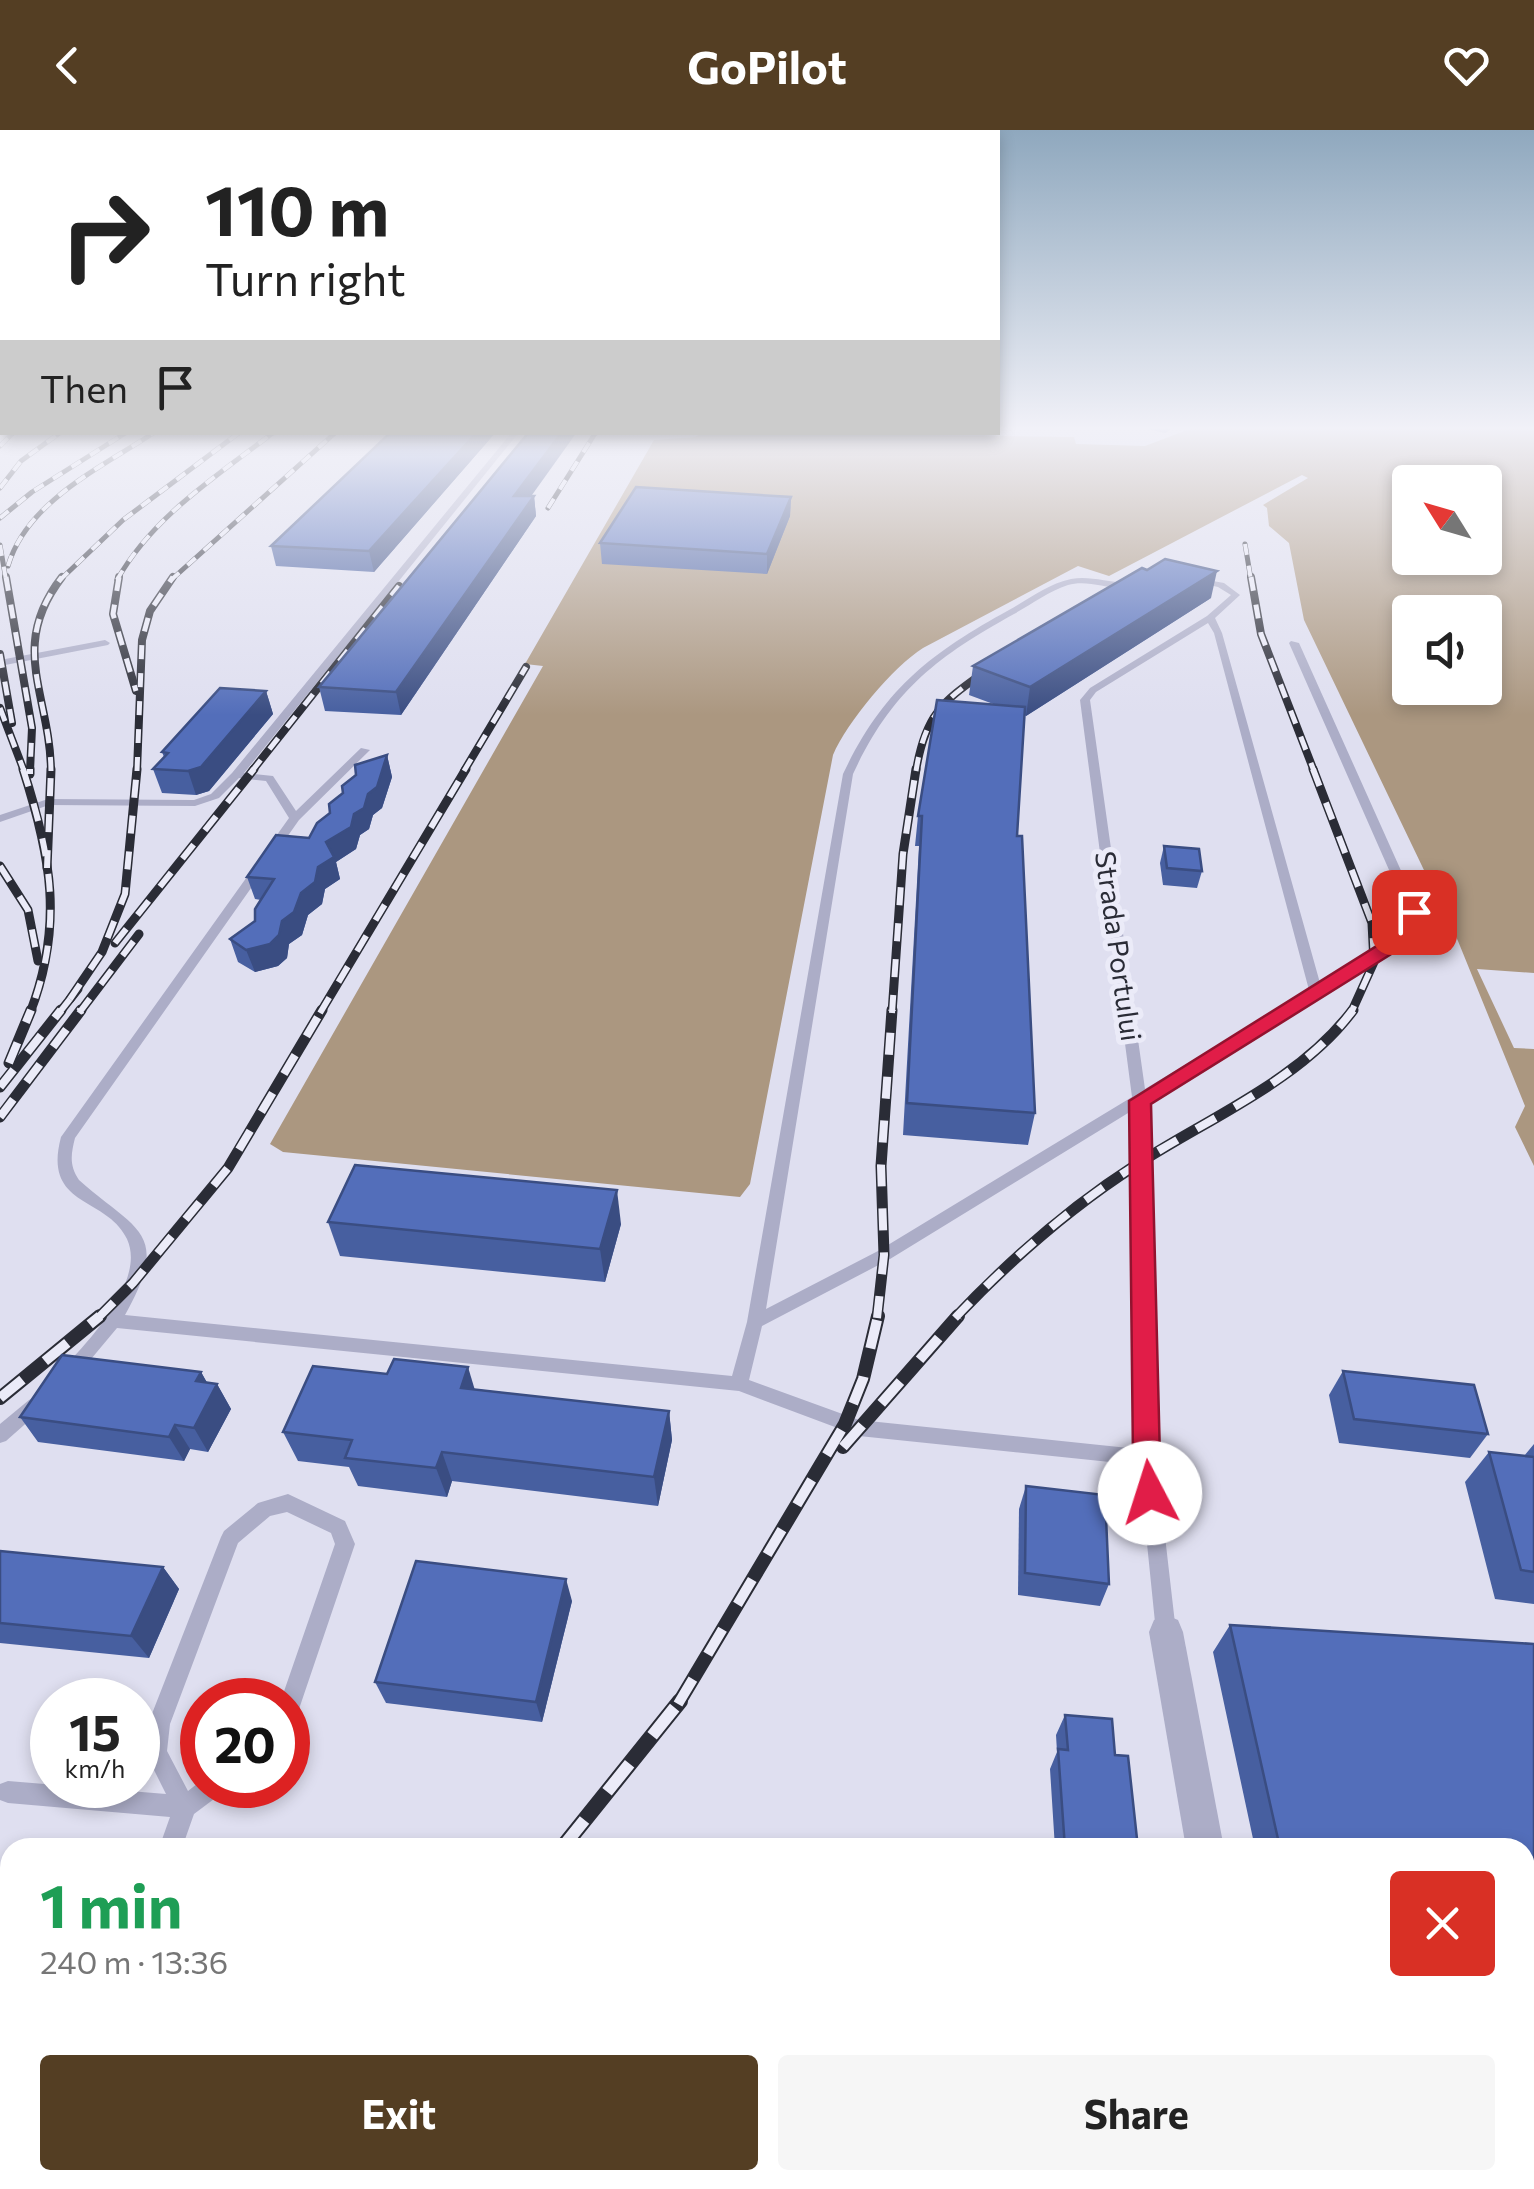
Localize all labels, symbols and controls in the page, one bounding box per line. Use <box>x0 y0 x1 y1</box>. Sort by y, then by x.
icon: back <box>40 38 95 93</box>
text: GoPilot <box>687 38 847 93</box>
icon: heart <box>1439 38 1494 93</box>
text: 110 m <box>205 165 389 250</box>
icon: right <box>40 170 170 300</box>
text: Turn right <box>205 250 406 305</box>
icon: arrive <box>148 360 203 415</box>
text: Then <box>40 364 128 411</box>
north arrow <box>1392 465 1502 575</box>
map controls <box>1392 465 1502 705</box>
button: sound <box>1392 595 1502 705</box>
street label: Strada Portului <box>1089 849 1149 1043</box>
pin <box>1372 870 1457 955</box>
icon: arrive <box>1387 885 1442 940</box>
position arrow <box>1098 1441 1202 1545</box>
speed limit sign: 20 <box>180 1678 310 1808</box>
text: 15 <box>69 1700 121 1761</box>
text: km/h <box>65 1753 125 1783</box>
text: 1 min <box>40 1867 182 1940</box>
button: close <box>1390 1871 1495 1976</box>
text: 240 m · 13:36 <box>40 1941 228 1981</box>
button: Exit <box>40 2055 758 2170</box>
button: Share <box>778 2055 1495 2170</box>

